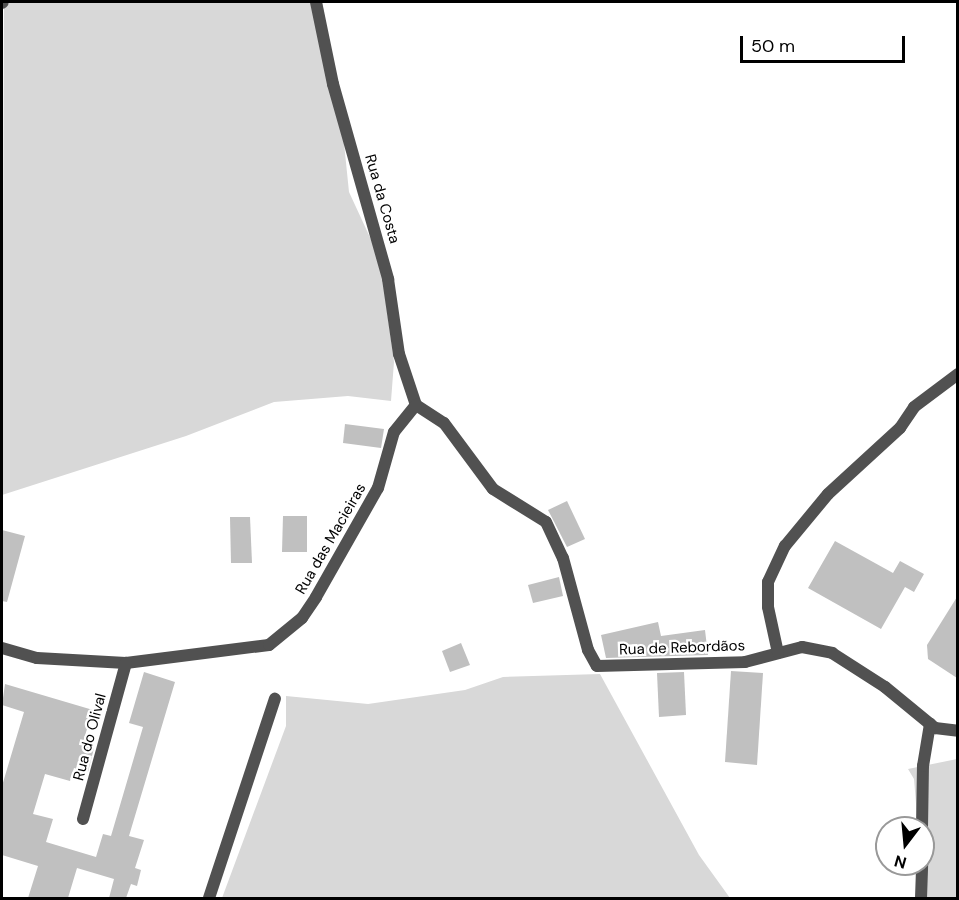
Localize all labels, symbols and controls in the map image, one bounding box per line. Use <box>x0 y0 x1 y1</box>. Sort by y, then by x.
scale bar <box>743 24 908 62</box>
text: 50 m <box>751 34 795 58</box>
street label: Rua da Costa <box>361 152 403 246</box>
street label: Rua das Macieiras <box>292 480 370 598</box>
street label: Rua de Rebordãos <box>619 637 745 659</box>
street label: Rua do Olival <box>70 691 110 783</box>
north arrow <box>875 816 935 876</box>
text: N <box>892 850 909 874</box>

